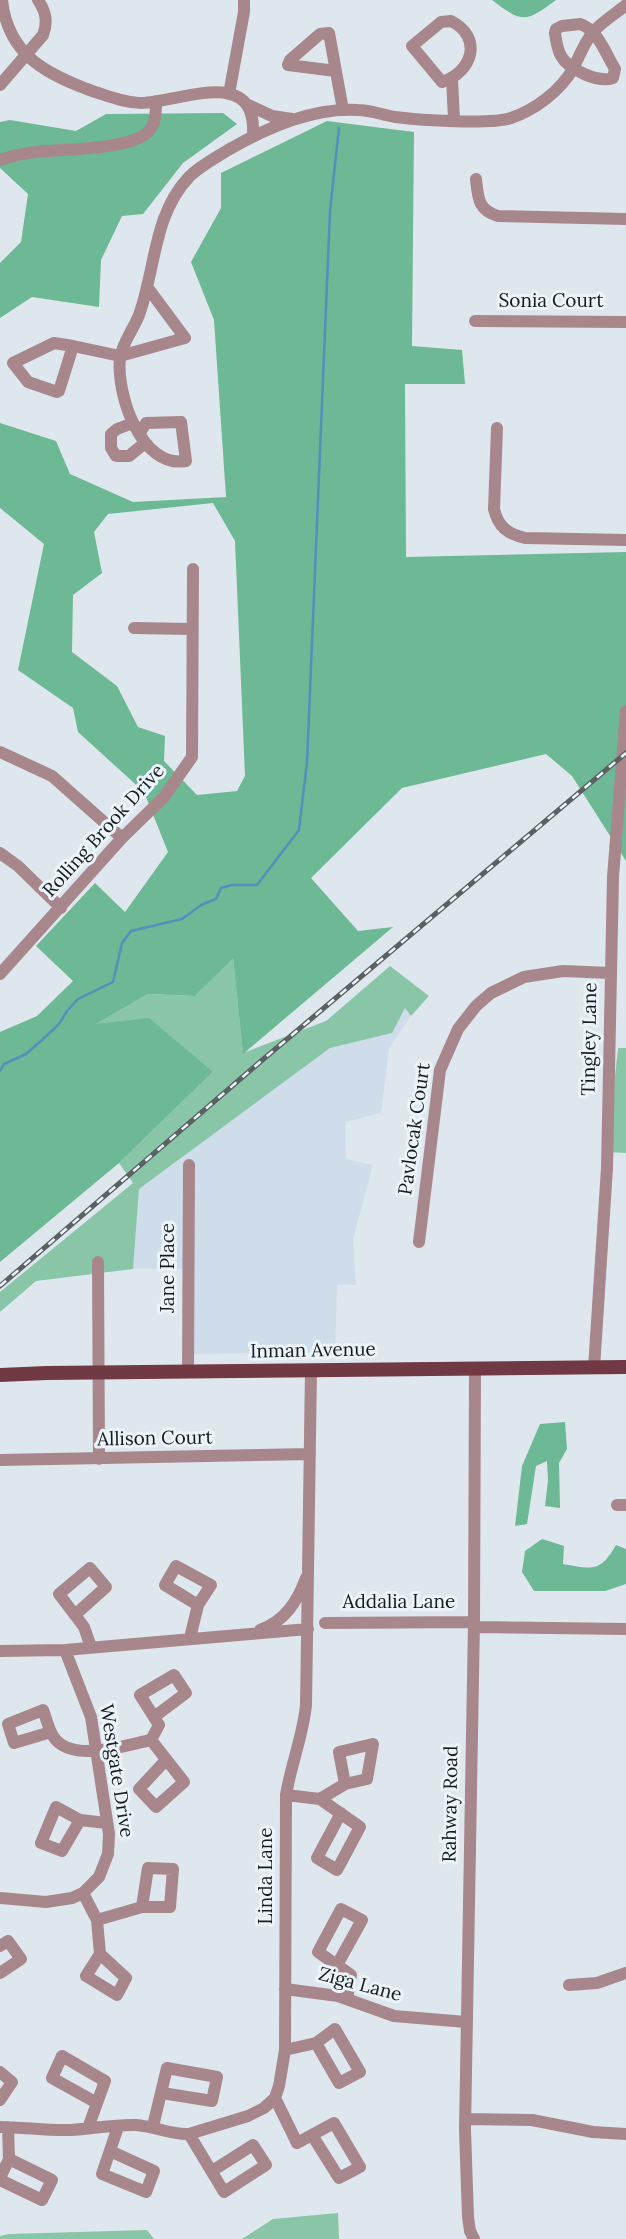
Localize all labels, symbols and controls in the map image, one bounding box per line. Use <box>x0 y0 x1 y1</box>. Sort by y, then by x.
street label: Sonia Court <box>498 291 604 313</box>
street label: Rolling Brook Drive <box>39 760 169 902</box>
street label: Tingley Lane <box>578 982 602 1096</box>
street label: Pavlocak Court <box>394 1061 436 1197</box>
street label: Jane Place <box>158 1223 180 1313</box>
street label: Inman Avenue <box>250 1339 376 1363</box>
street label: Allison Court <box>97 1427 213 1451</box>
street label: Addalia Lane <box>343 1592 455 1614</box>
street label: Westgate Drive <box>94 1703 138 1839</box>
street label: Rahway Road <box>439 1745 463 1863</box>
street label: Linda Lane <box>256 1827 278 1925</box>
street label: Ziga Lane <box>316 1963 404 2007</box>

